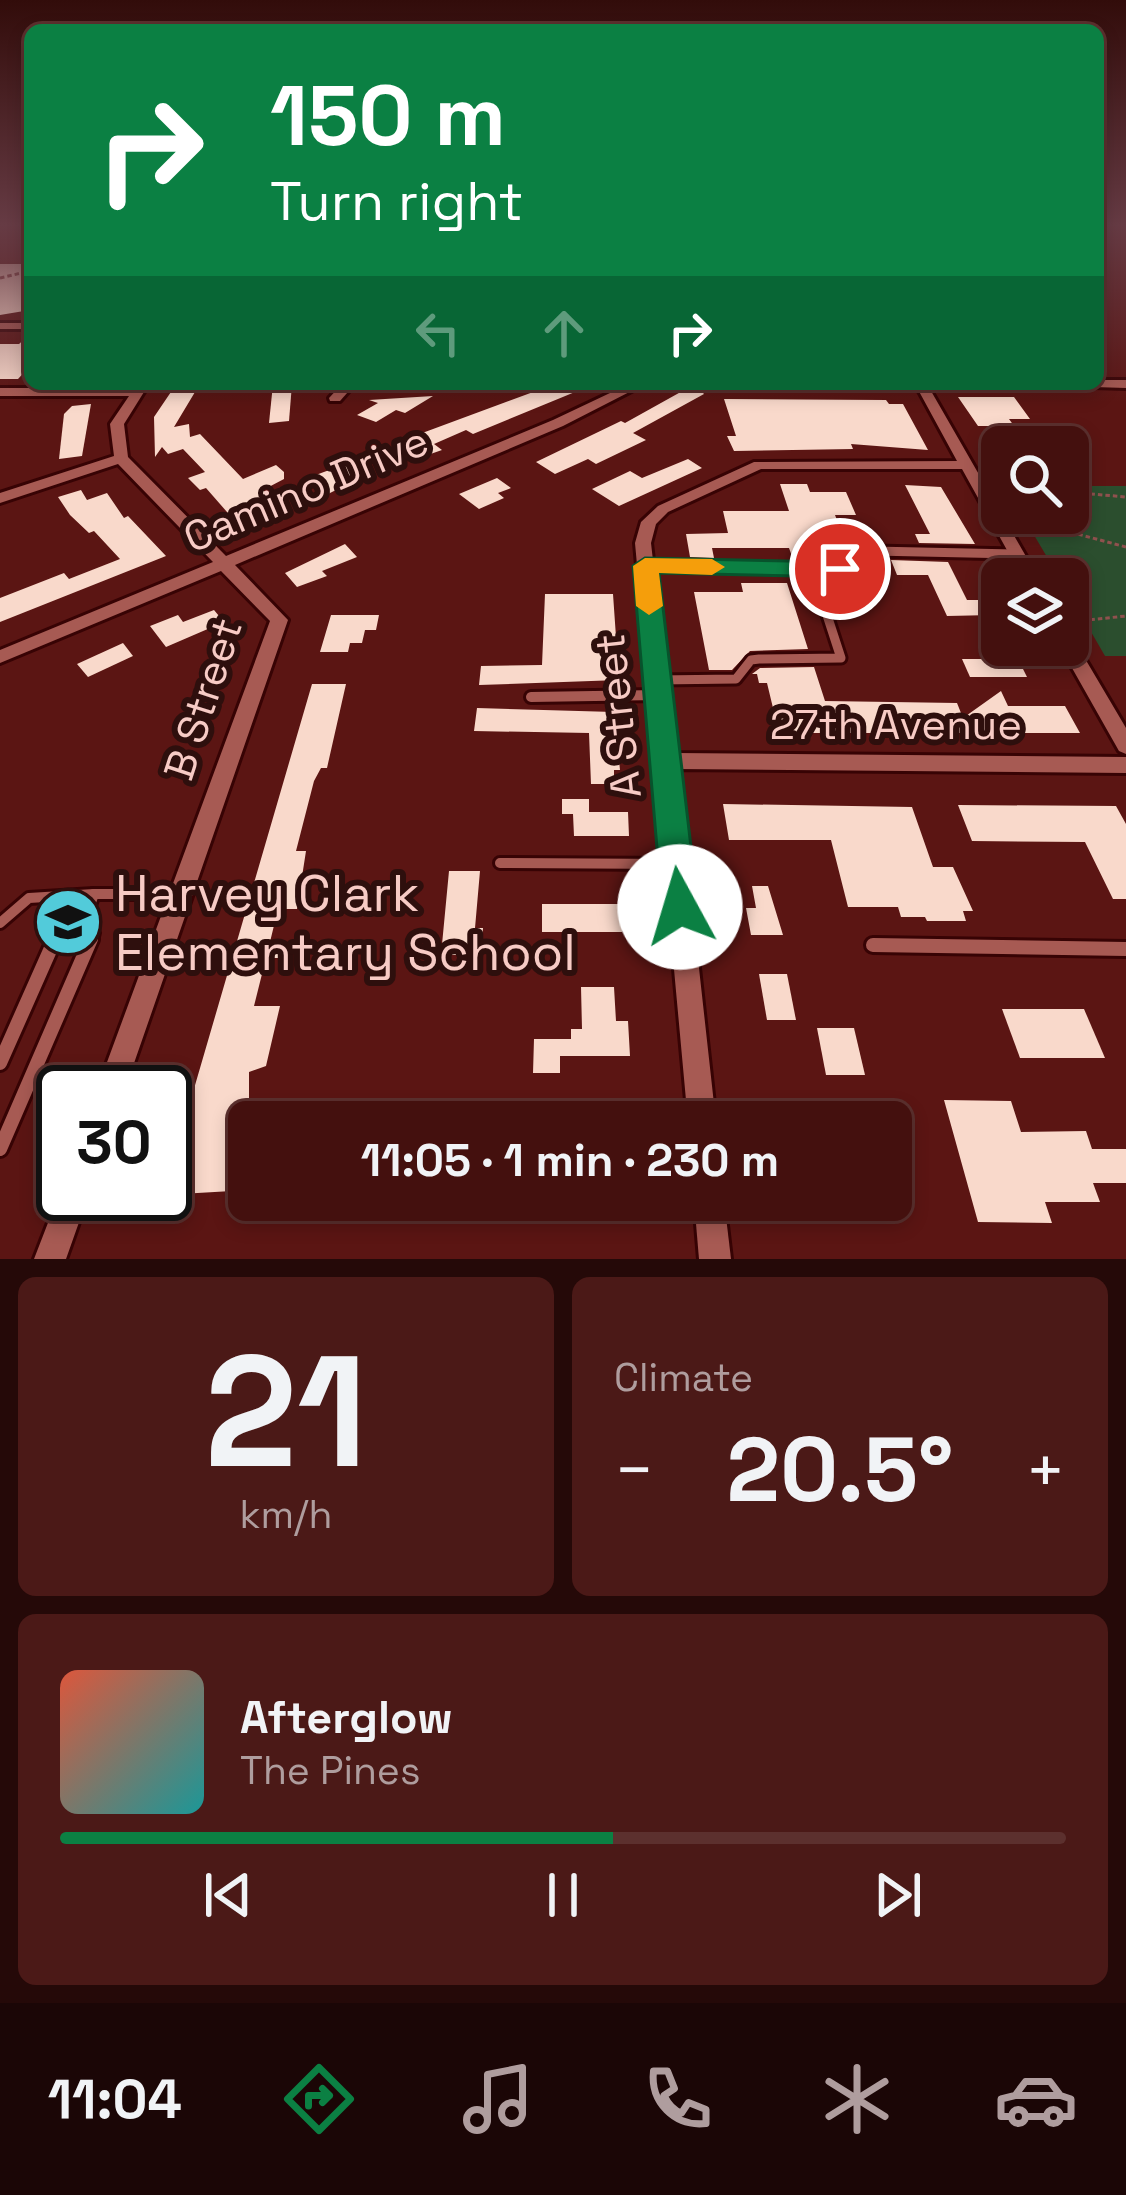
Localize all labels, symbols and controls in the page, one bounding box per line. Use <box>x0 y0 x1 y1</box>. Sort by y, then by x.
text: 150 m <box>270 62 506 170</box>
icon: right <box>72 72 228 228</box>
text: Turn right <box>270 167 523 236</box>
icon: left <box>405 300 471 366</box>
icon: ahead <box>531 300 597 366</box>
icon: right <box>657 300 723 366</box>
street label: Camino Drive <box>176 414 436 564</box>
map controls <box>981 426 1089 666</box>
button: search <box>981 426 1089 534</box>
pin <box>789 518 891 620</box>
icon: arrive <box>807 536 873 602</box>
button: layers <box>981 558 1089 666</box>
street label: B Street <box>152 611 254 787</box>
street label: A Street <box>583 631 653 801</box>
street label: 27th Avenue <box>770 698 1022 751</box>
position arrow <box>617 844 743 970</box>
place label: Harvey Clark Elementary School <box>115 861 576 985</box>
school or university icon: Harvey Clark Elementary School <box>33 887 103 957</box>
speed limit sign: 30 <box>36 1065 192 1221</box>
text: 11:05 · 1 min · 230 m <box>361 1132 779 1189</box>
text: 21 <box>204 1312 368 1512</box>
text: Climate <box>614 1353 753 1402</box>
text: 20.5° <box>727 1412 953 1527</box>
text: − <box>614 1428 655 1512</box>
text: + <box>1025 1428 1066 1512</box>
text: km/h <box>240 1490 332 1539</box>
text: Afterglow <box>240 1689 453 1746</box>
text: The Pines <box>240 1746 421 1795</box>
icon: previous <box>195 1862 261 1928</box>
icon: pause <box>530 1862 596 1928</box>
icon: next <box>865 1862 931 1928</box>
icon: directions <box>277 2057 361 2141</box>
icon: music <box>456 2057 540 2141</box>
icon: phone <box>636 2057 720 2141</box>
icon: climate <box>815 2057 899 2141</box>
icon: car <box>994 2057 1078 2141</box>
text: 11:04 <box>48 2065 182 2134</box>

